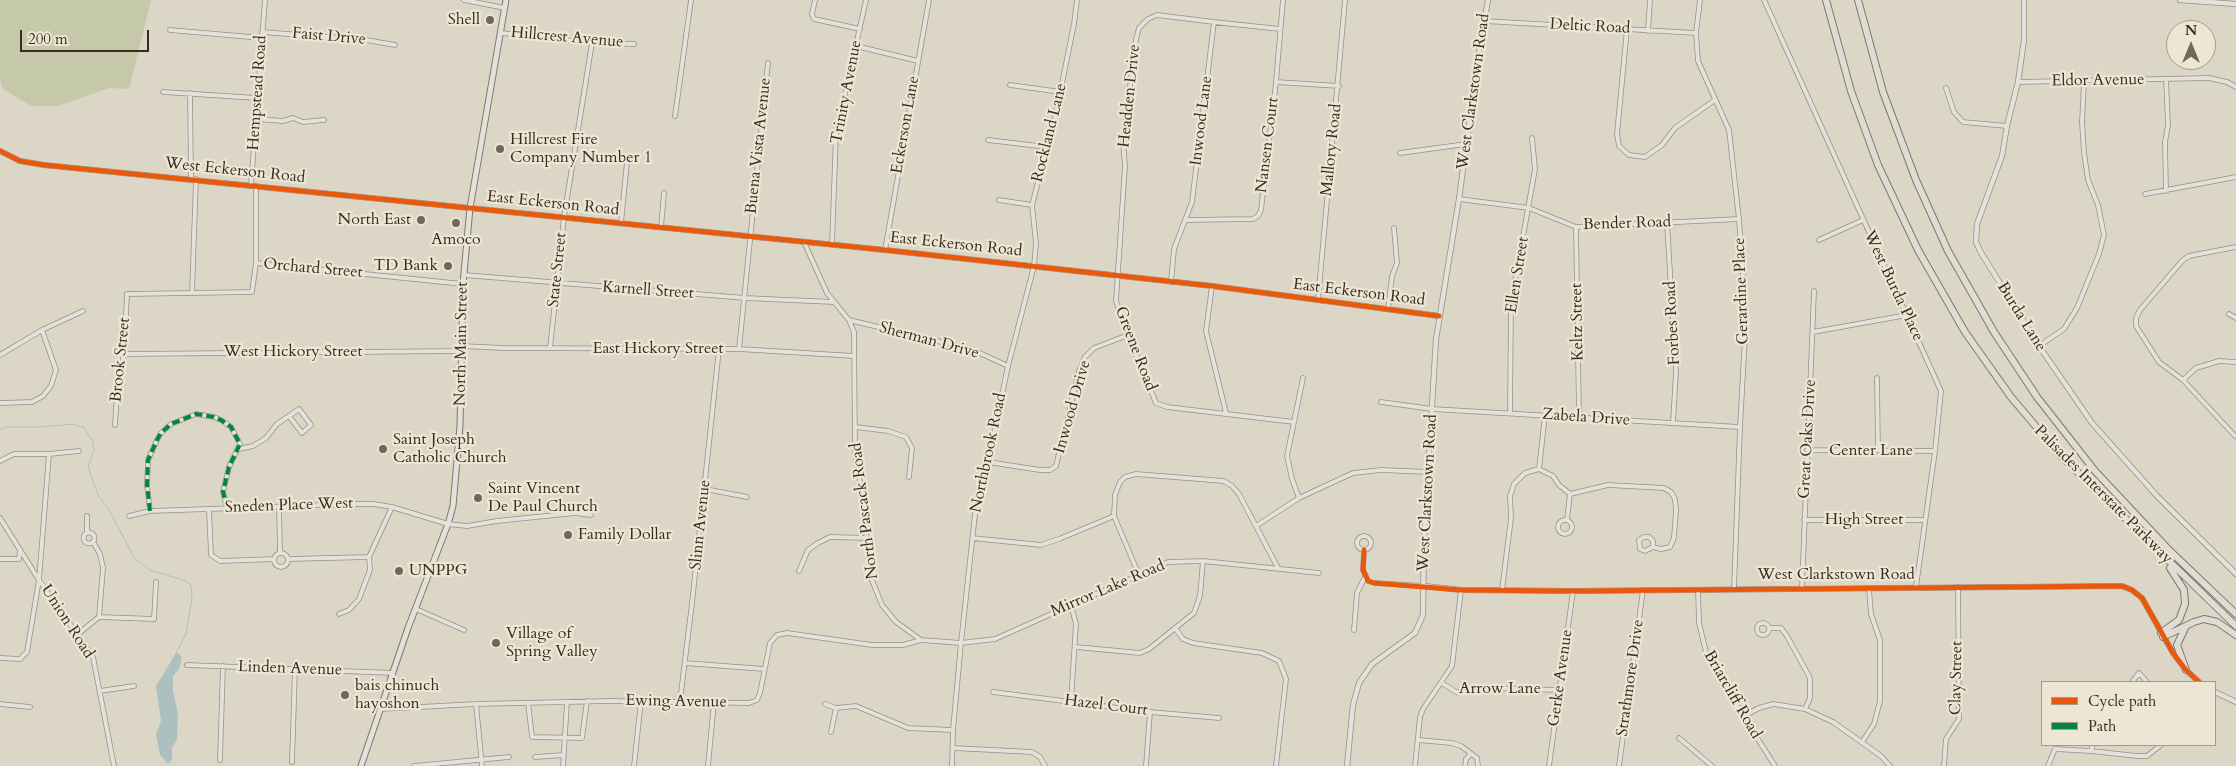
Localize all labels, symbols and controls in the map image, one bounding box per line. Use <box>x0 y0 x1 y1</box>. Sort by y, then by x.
place label: Shell <box>448 10 480 30</box>
street label: West Clarkstown Road <box>1454 13 1494 171</box>
marker: Shell <box>484 14 496 26</box>
street label: Deltic Road <box>1549 15 1631 39</box>
scale bar <box>22 20 151 52</box>
north arrow <box>2166 20 2216 70</box>
text: N <box>2185 21 2197 40</box>
street label: Faist Drive <box>291 24 367 50</box>
street label: Hillcrest Avenue <box>510 24 624 52</box>
text: 200 m <box>28 29 68 49</box>
street label: Hempstead Road <box>244 35 272 151</box>
street label: Trinity Avenue <box>828 38 866 146</box>
street label: Headden Drive <box>1115 43 1145 149</box>
street label: Eldor Avenue <box>2051 71 2145 91</box>
street label: Eckerson Lane <box>888 74 924 176</box>
street label: Inwood Lane <box>1187 75 1217 167</box>
street label: Buena Vista Avenue <box>742 77 776 215</box>
street label: Rockland Lane <box>1028 81 1072 185</box>
street label: Nansen Court <box>1253 96 1283 194</box>
street label: Mallory Road <box>1318 103 1346 197</box>
place label: Hillcrest Fire Company Number 1 <box>510 130 652 168</box>
marker: Hillcrest Fire Company Number 1 <box>494 143 506 155</box>
street label: West Eckerson Road <box>164 154 306 188</box>
street label: East Eckerson Road <box>486 188 620 220</box>
place label: North East <box>338 210 411 230</box>
street label: Bender Road <box>1583 213 1671 235</box>
marker: North East <box>415 214 427 226</box>
marker: Amoco <box>450 217 462 229</box>
street label: West Burda Place <box>1859 228 1927 344</box>
street label: East Eckerson Road <box>889 229 1023 261</box>
place label: Amoco <box>431 230 481 250</box>
street label: State Street <box>545 232 571 308</box>
street label: Ellen Street <box>1502 235 1534 315</box>
street label: Gerardine Place <box>1731 237 1753 345</box>
street label: Orchard Street <box>262 255 364 283</box>
place label: TD Bank <box>374 256 438 276</box>
marker: TD Bank <box>442 260 454 272</box>
street label: East Eckerson Road <box>1292 275 1426 311</box>
street label: Karnell Street <box>601 278 695 304</box>
street label: Burda Lane <box>1992 279 2050 355</box>
street label: Forbes Road <box>1661 280 1685 366</box>
street label: North Main Street <box>451 282 473 406</box>
street label: Keltz Street <box>1568 283 1588 361</box>
street label: Greene Road <box>1110 304 1160 394</box>
street label: Brook Street <box>107 317 135 403</box>
street label: Sherman Drive <box>877 318 981 364</box>
street label: East Hickory Street <box>593 339 723 359</box>
street label: West Hickory Street <box>223 342 363 362</box>
street label: Inwood Drive <box>1051 358 1095 456</box>
street label: Great Oaks Drive <box>1795 379 1821 499</box>
street label: Northbrook Road <box>967 391 1011 515</box>
street label: Zabela Drive <box>1541 405 1631 431</box>
street label: West Clarkstown Road <box>1414 414 1442 572</box>
street label: Palisades Interstate Parkway <box>2030 422 2176 568</box>
place label: Saint Joseph Catholic Church <box>393 430 507 468</box>
street label: Center Lane <box>1829 441 1913 461</box>
street label: North Pascack Road <box>847 442 883 580</box>
marker: Saint Joseph Catholic Church <box>377 443 389 455</box>
place label: Saint Vincent De Paul Church <box>488 479 598 517</box>
street label: Slinn Avenue <box>687 479 715 571</box>
marker: Saint Vincent De Paul Church <box>472 492 484 504</box>
street label: Sneden Place West <box>225 494 353 518</box>
street label: High Street <box>1825 510 1903 530</box>
place label: Family Dollar <box>578 525 671 545</box>
marker: Family Dollar <box>562 529 574 541</box>
street label: Mirror Lake Road <box>1048 556 1168 622</box>
place label: UNPPG <box>409 561 467 581</box>
marker: UNPPG <box>393 565 405 577</box>
street label: West Clarkstown Road <box>1757 565 1915 585</box>
street label: Union Road <box>36 582 98 662</box>
street label: Strathmore Drive <box>1613 618 1649 738</box>
place label: Village of Spring Valley <box>506 624 598 662</box>
street label: Gerke Avenue <box>1545 628 1577 728</box>
marker: Village of Spring Valley <box>490 637 502 649</box>
street label: Clay Street <box>1947 641 1967 715</box>
street label: Briarcliff Road <box>1699 647 1765 743</box>
street label: Linden Avenue <box>238 658 342 680</box>
place label: bais chinuch hayoshon <box>355 676 439 714</box>
street label: Arrow Lane <box>1459 679 1541 699</box>
legend <box>2041 681 2216 746</box>
marker: bais chinuch hayoshon <box>339 689 351 701</box>
street label: Hazel Court <box>1063 691 1149 721</box>
text: Cycle path <box>2088 691 2156 711</box>
street label: Ewing Avenue <box>625 692 727 712</box>
text: Path <box>2088 716 2116 736</box>

